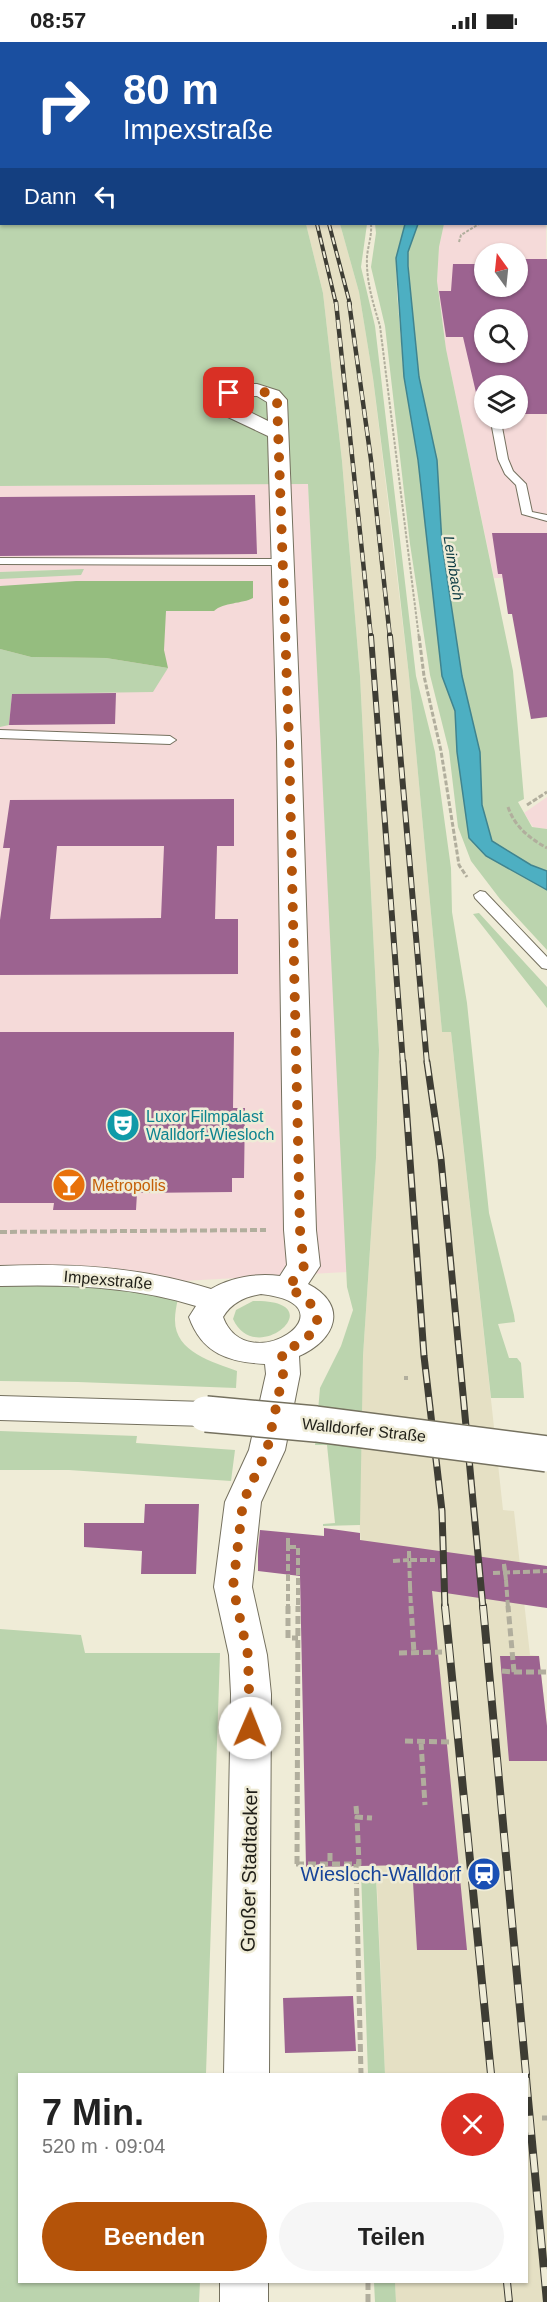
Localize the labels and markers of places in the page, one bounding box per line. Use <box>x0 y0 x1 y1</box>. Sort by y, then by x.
pin <box>203 367 254 418</box>
theatre icon: Luxor Filmpalast Walldorf-Wiesloch <box>105 1107 141 1143</box>
place label: Luxor Filmpalast Walldorf-Wiesloch <box>146 1108 274 1143</box>
bar icon: Metropolis <box>51 1167 87 1203</box>
place label: Metropolis <box>92 1177 166 1194</box>
station icon: Wiesloch-Walldorf <box>466 1856 502 1892</box>
place label: Wiesloch-Walldorf <box>301 1863 461 1885</box>

